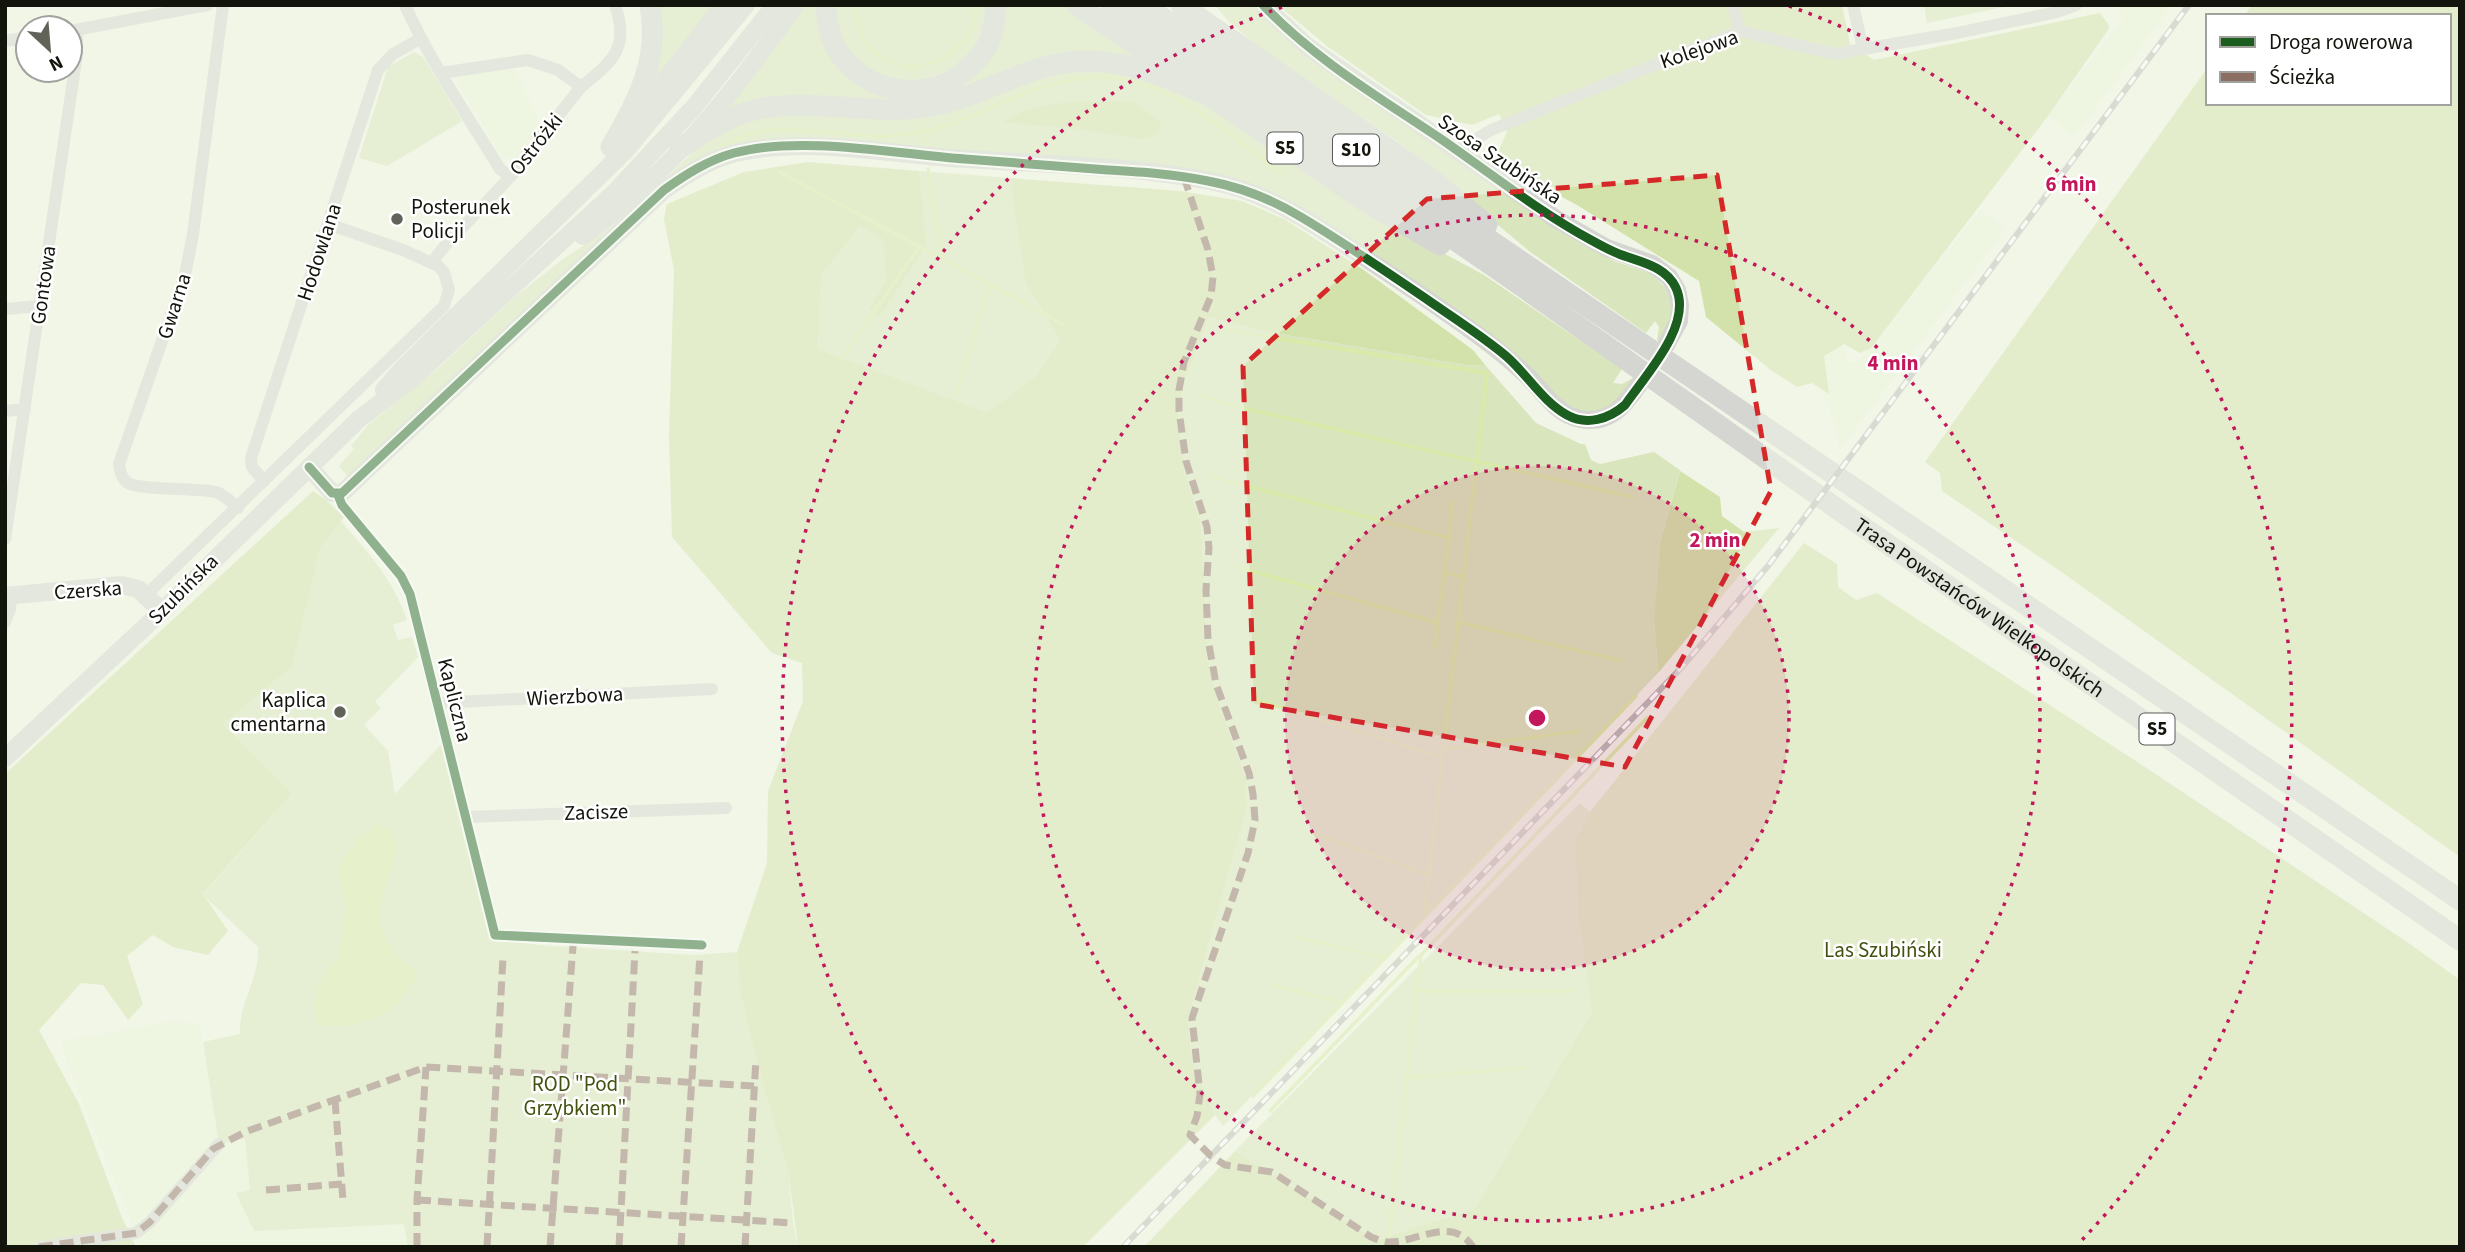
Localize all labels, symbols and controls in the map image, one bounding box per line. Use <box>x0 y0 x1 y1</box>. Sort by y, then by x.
north arrow <box>14 14 84 84</box>
legend <box>2206 14 2451 105</box>
street label: Kolejowa <box>1656 22 1742 76</box>
text: Droga rowerowa <box>2269 27 2413 57</box>
text: N <box>44 48 67 78</box>
text: Ścieżka <box>2269 62 2335 92</box>
street label: Ostróżki <box>502 106 570 182</box>
street label: Szosa Szubińska <box>1432 106 1568 212</box>
road number: S5 <box>1268 132 1302 164</box>
road number: S10 <box>1333 134 1379 166</box>
text: 6 min <box>2045 169 2097 199</box>
place label: Posterunek Policji <box>411 192 511 246</box>
street label: Hodowlana <box>289 199 349 305</box>
marker: Posterunek Policji <box>389 211 405 227</box>
street label: Gontowa <box>23 244 63 326</box>
street label: Gwarna <box>149 269 199 343</box>
text: 4 min <box>1867 348 1919 378</box>
street label: Trasa Powstańców Wielkopolskich <box>1848 510 2111 705</box>
text: 2 min <box>1689 525 1741 555</box>
street label: Szubińska <box>141 547 225 631</box>
street label: Czerska <box>53 573 123 607</box>
street label: Kapliczna <box>430 655 480 745</box>
street label: Wierzbowa <box>526 678 624 714</box>
place label: Kaplica cmentarna <box>231 685 326 739</box>
marker: Kaplica cmentarna <box>332 704 348 720</box>
centre of rings <box>1525 706 1549 730</box>
road number: S5 <box>2140 714 2174 744</box>
street label: Zacisze <box>563 796 629 828</box>
park label: Las Szubiński <box>1824 935 1942 965</box>
park label: ROD "Pod Grzybkiem" <box>524 1069 626 1123</box>

